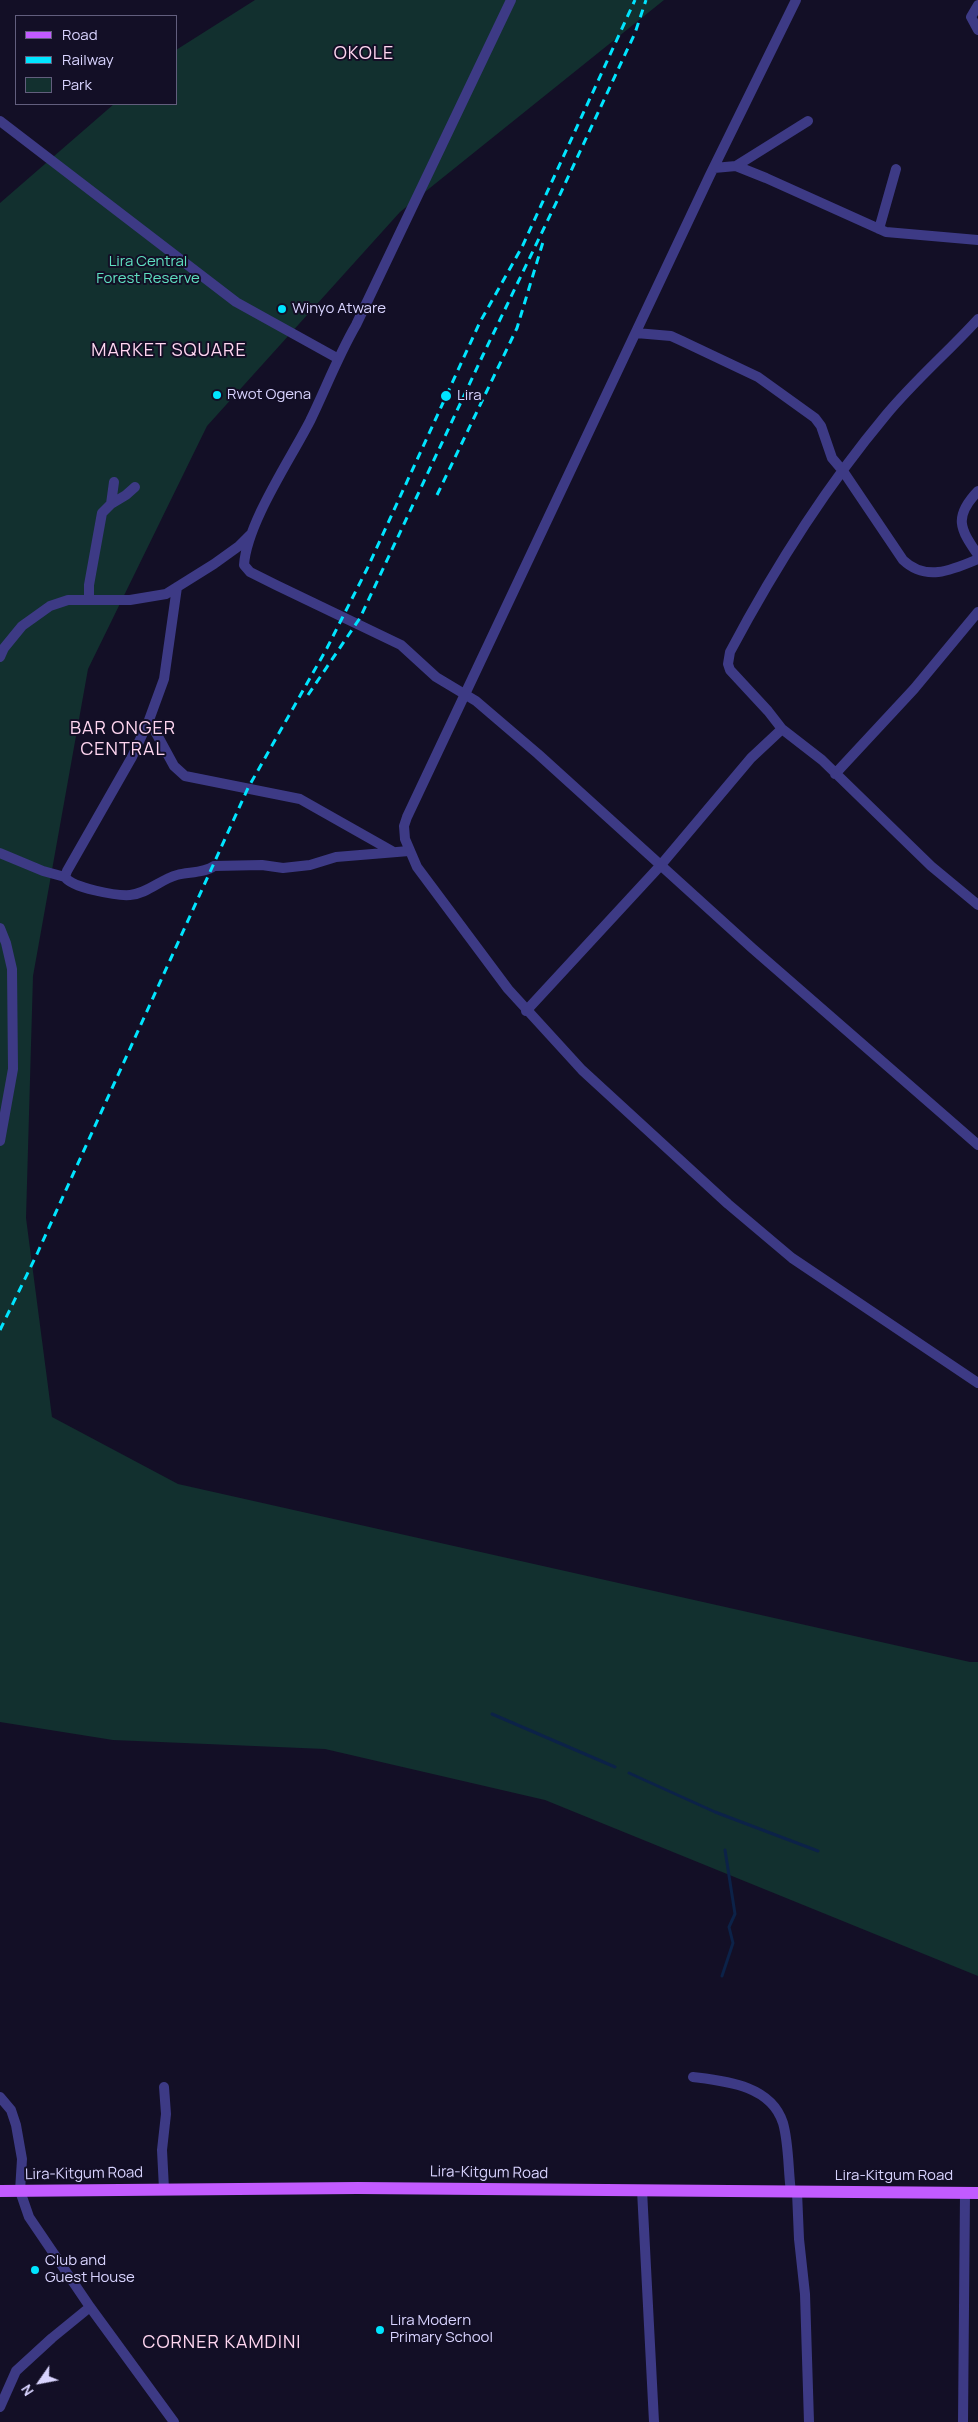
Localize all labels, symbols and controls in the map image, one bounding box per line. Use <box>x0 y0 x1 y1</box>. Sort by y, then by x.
legend <box>15 15 178 105</box>
text: Road <box>62 24 98 45</box>
district label: OKOLE <box>333 43 395 65</box>
text: Railway <box>62 49 114 70</box>
text: Park <box>62 74 92 95</box>
park label: Lira Central Forest Reserve <box>96 253 200 288</box>
place label: Winyo Atware <box>292 300 386 318</box>
marker: Winyo Atware <box>276 303 288 315</box>
district label: MARKET SQUARE <box>90 340 248 362</box>
place label: Rwot Ogena <box>227 386 311 404</box>
place label: Lira <box>457 387 482 405</box>
marker: Rwot Ogena <box>211 389 223 401</box>
marker: Lira <box>439 389 453 403</box>
district label: BAR ONGER CENTRAL <box>69 718 177 761</box>
street label: Lira-Kitgum Road <box>430 2163 548 2183</box>
street label: Lira-Kitgum Road <box>25 2164 143 2184</box>
street label: Lira-Kitgum Road <box>835 2167 953 2185</box>
place label: Club and Guest House <box>45 2252 135 2287</box>
marker: Club and Guest House <box>29 2264 41 2276</box>
place label: Lira Modern Primary School <box>390 2312 493 2347</box>
marker: Lira Modern Primary School <box>374 2324 386 2336</box>
district label: CORNER KAMDINI <box>141 2332 303 2354</box>
north arrow <box>15 2357 65 2407</box>
text: N <box>16 2381 38 2400</box>

